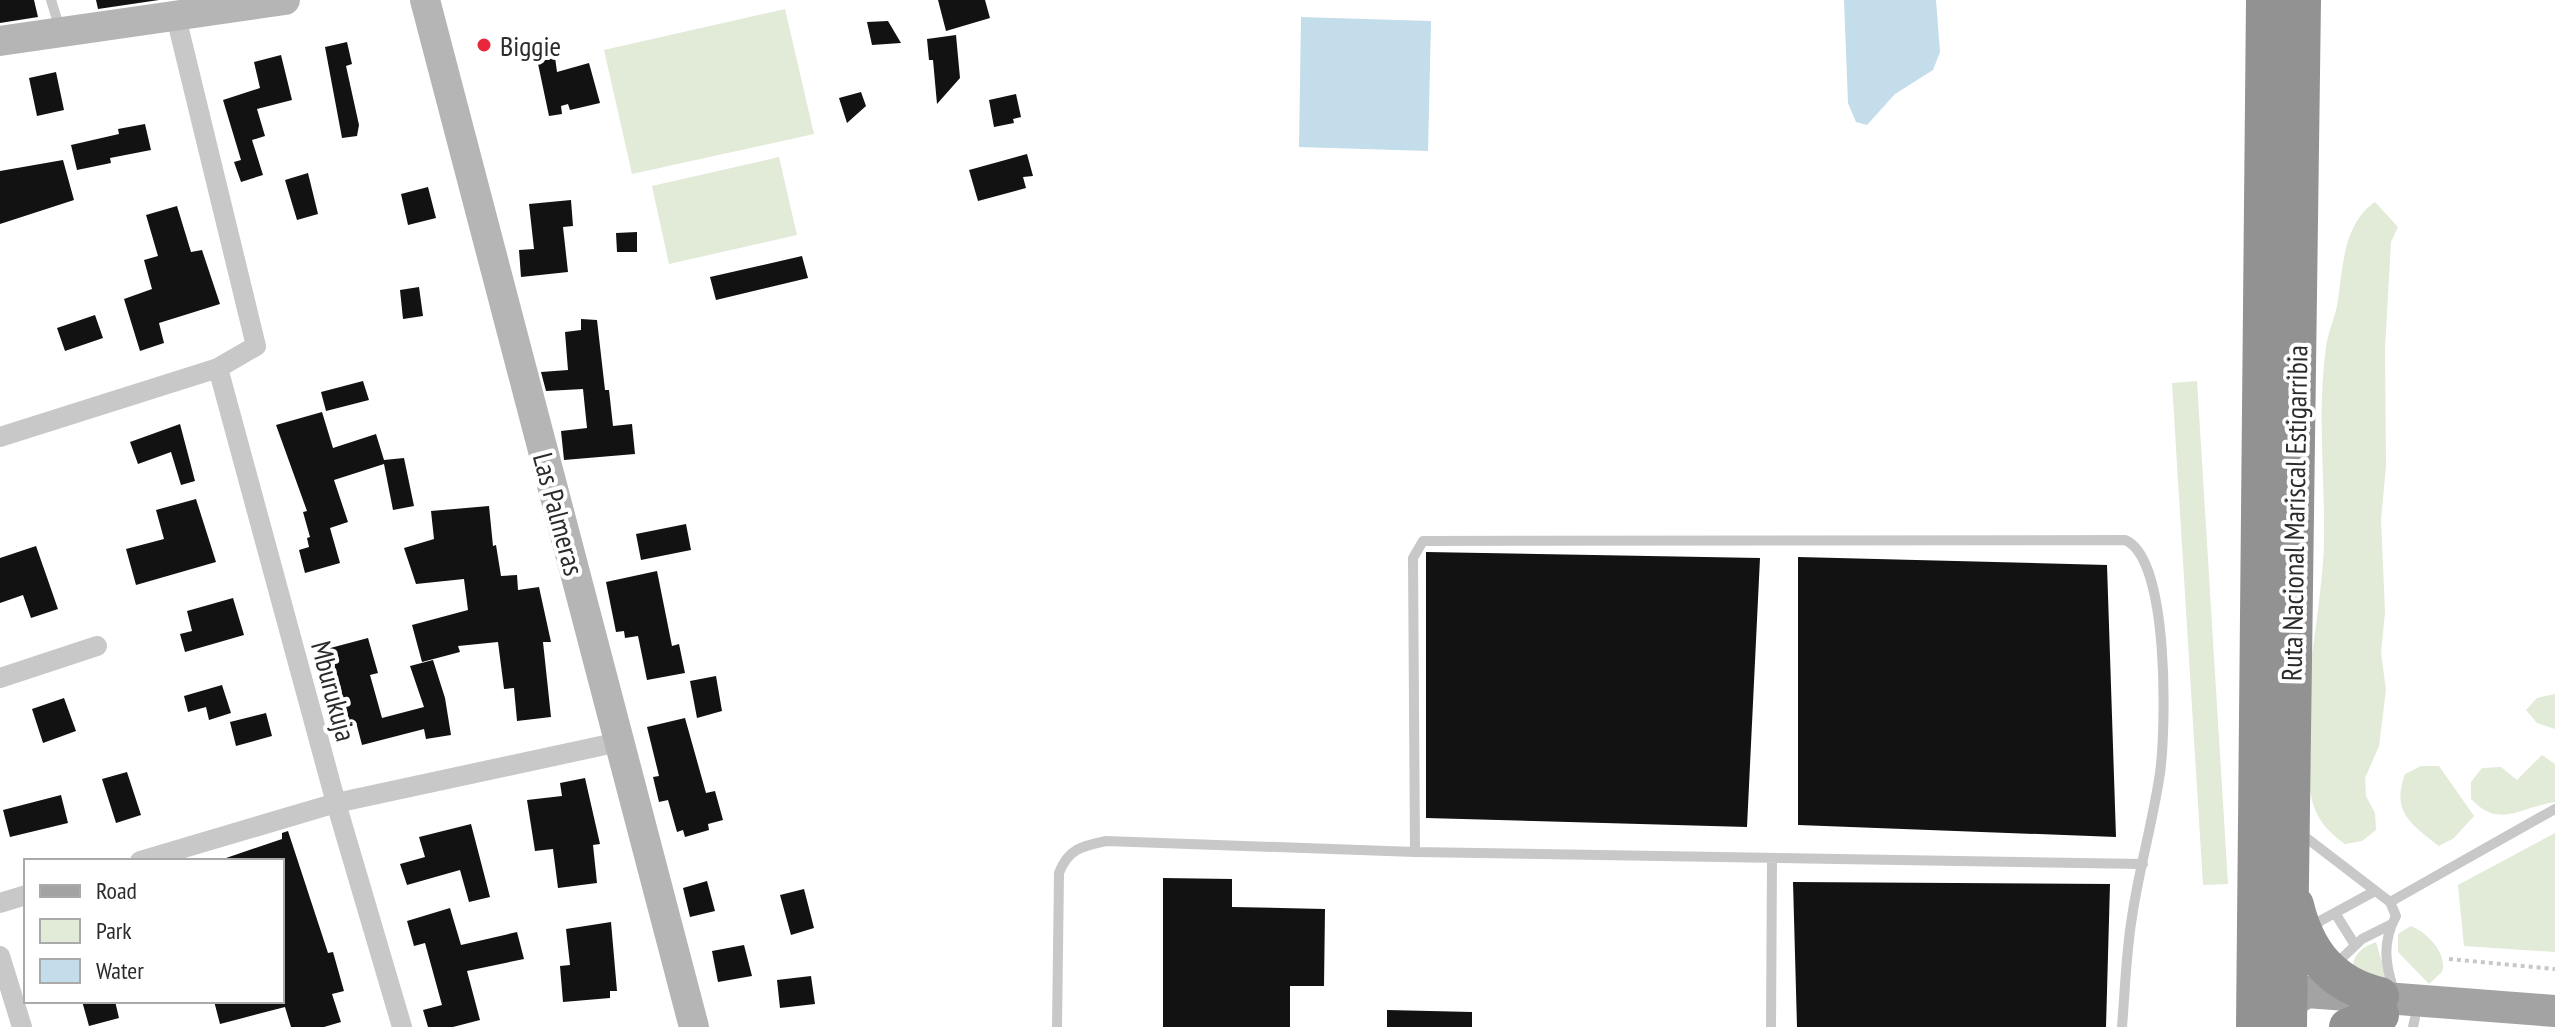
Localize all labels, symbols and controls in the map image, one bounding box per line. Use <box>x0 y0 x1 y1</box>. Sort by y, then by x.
place label: Biggie <box>500 27 561 64</box>
marker: Biggie <box>475 36 493 54</box>
street label: Ruta Nacional Mariscal Estigarribia <box>2273 345 2315 681</box>
street label: Las Palmeras <box>525 449 593 579</box>
street label: Mburukuja <box>303 637 365 745</box>
legend <box>24 859 284 1003</box>
text: Road <box>96 875 137 906</box>
text: Park <box>96 915 132 946</box>
text: Water <box>96 955 144 986</box>

